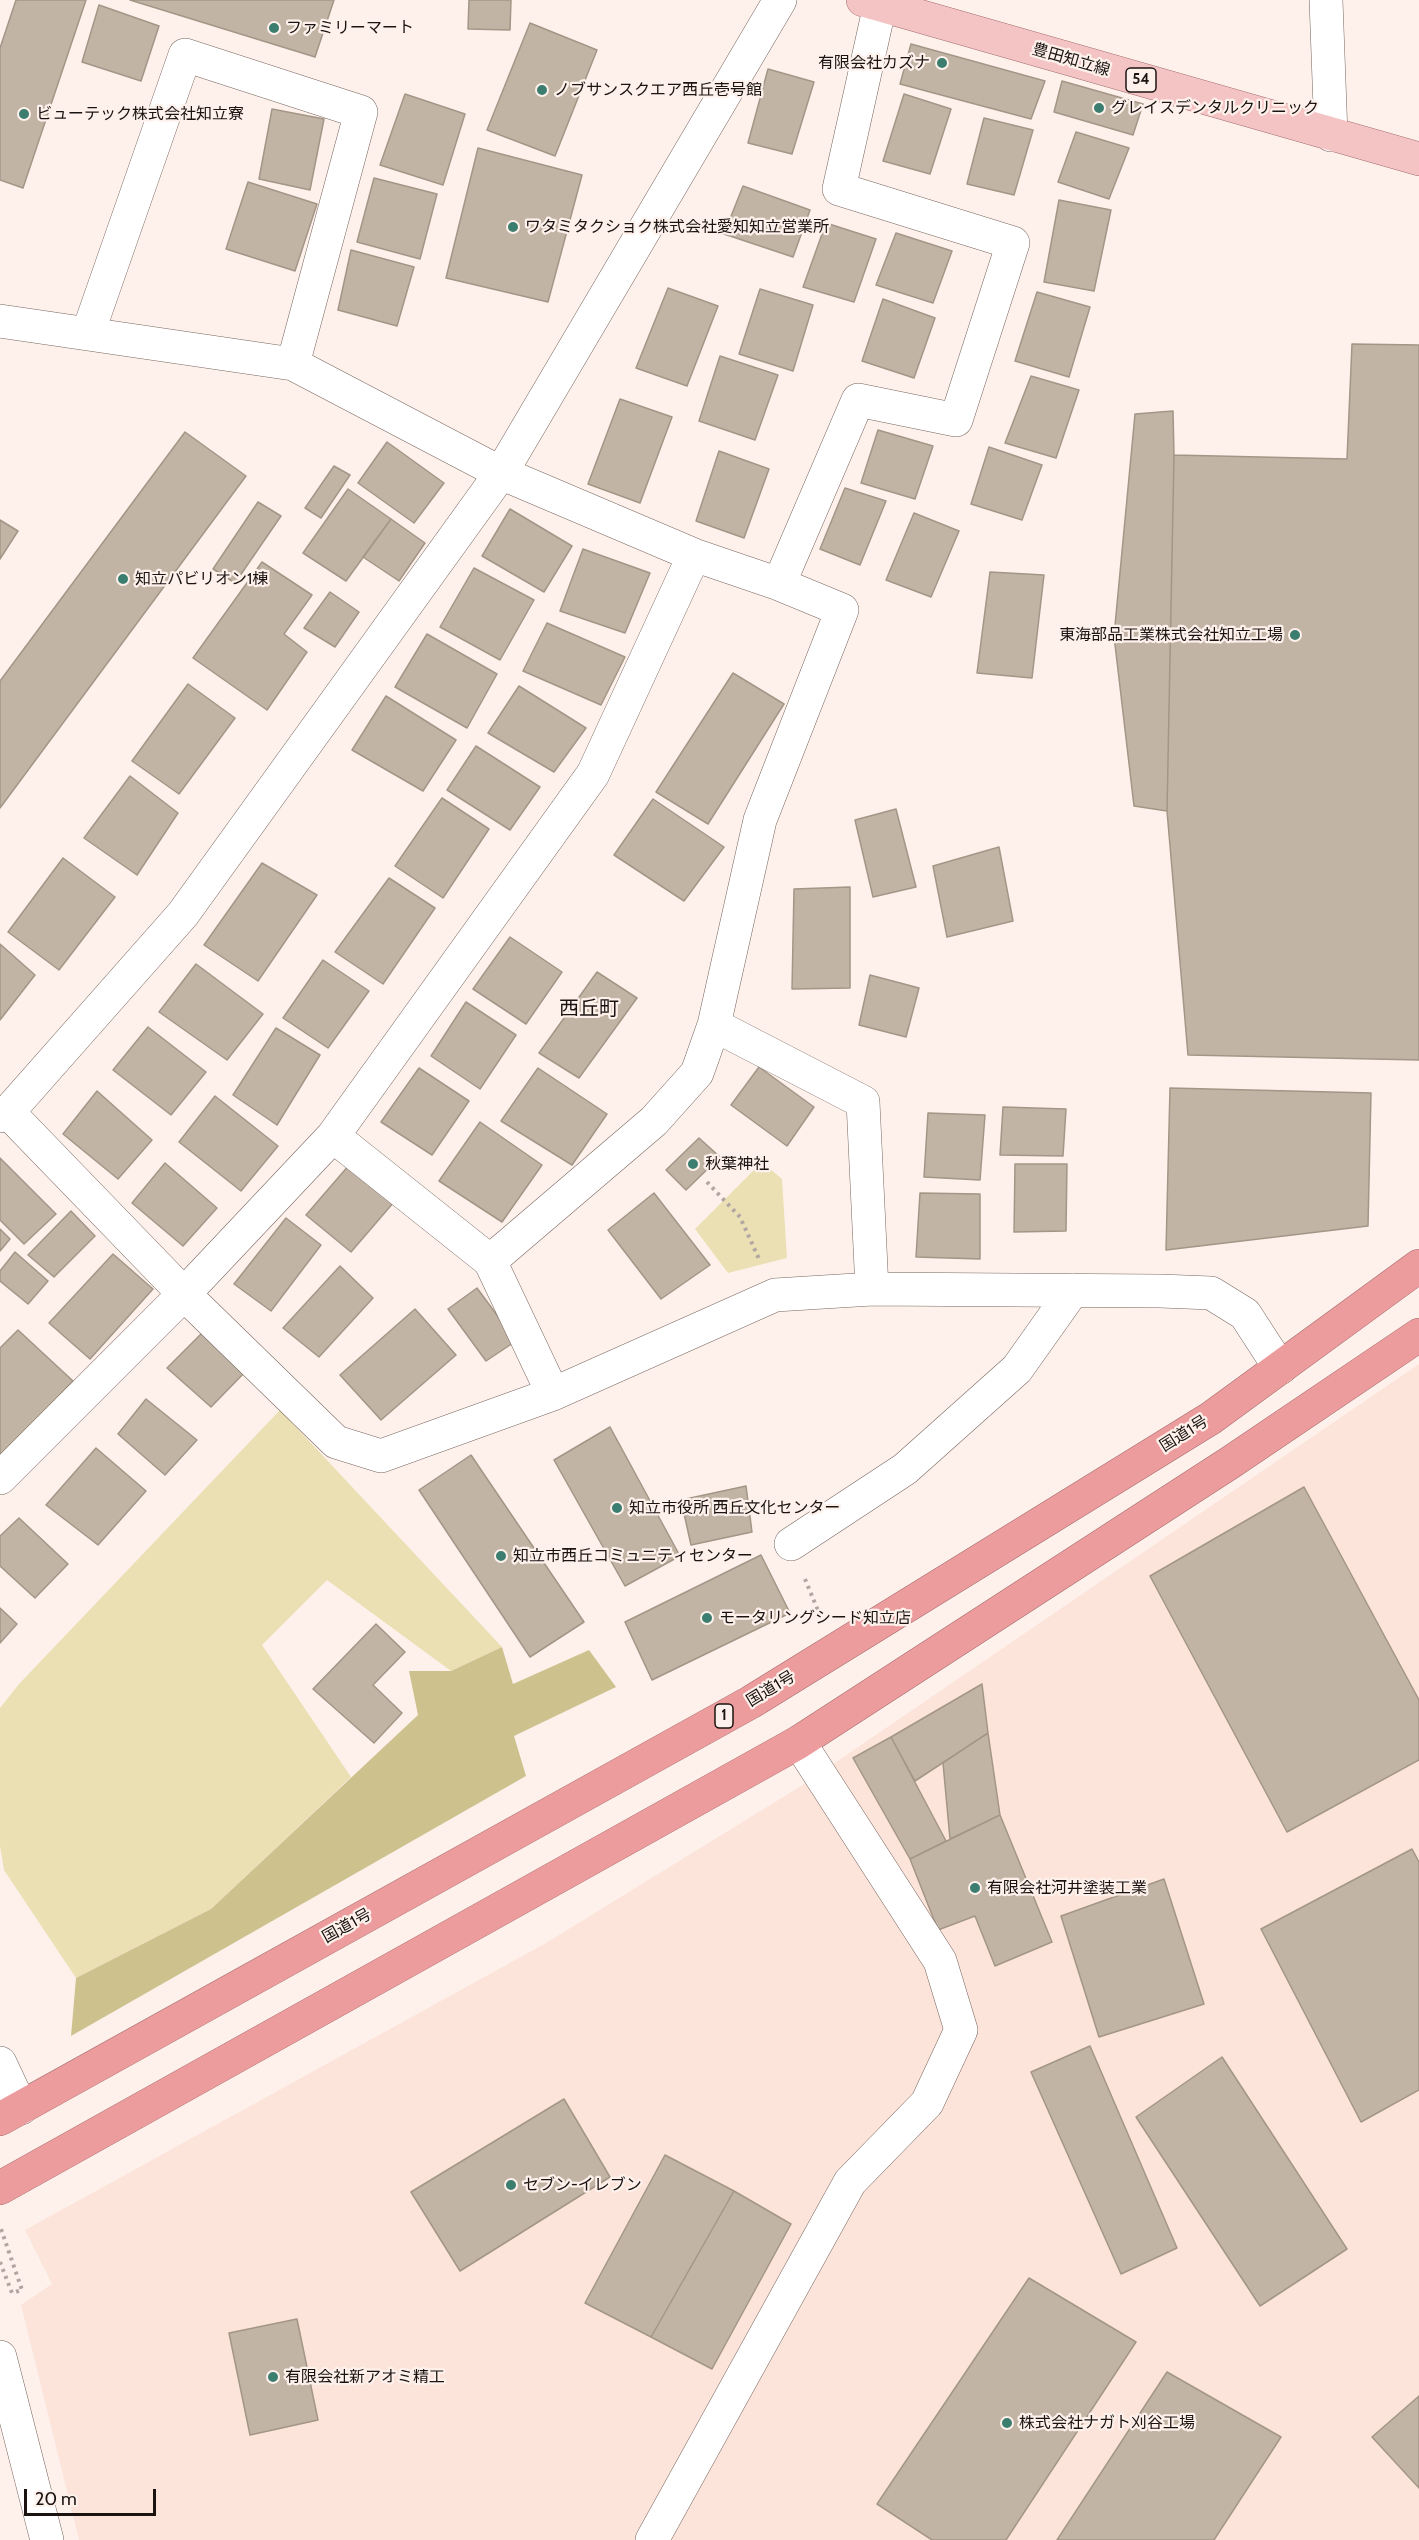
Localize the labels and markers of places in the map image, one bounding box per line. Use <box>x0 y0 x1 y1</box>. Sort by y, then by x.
place label: ファミリーマート <box>286 18 414 38</box>
marker: ファミリーマート <box>267 21 281 35</box>
place label: 有限会社カズナ <box>818 53 930 73</box>
marker: 有限会社カズナ <box>935 56 949 70</box>
place label: ノブサンスクエア西丘壱号館 <box>554 80 762 100</box>
marker: ノブサンスクエア西丘壱号館 <box>535 83 549 97</box>
place label: グレイスデンタルクリニック <box>1111 98 1319 118</box>
marker: グレイスデンタルクリニック <box>1092 101 1106 115</box>
place label: ビューテック株式会社知立寮 <box>36 104 244 124</box>
marker: ビューテック株式会社知立寮 <box>17 107 31 121</box>
place label: ワタミタクショク株式会社愛知知立営業所 <box>525 217 829 237</box>
marker: ワタミタクショク株式会社愛知知立営業所 <box>506 220 520 234</box>
place label: 知立パビリオン1棟 <box>135 569 268 589</box>
marker: 知立パビリオン1棟 <box>116 572 130 586</box>
place label: 東海部品工業株式会社知立工場 <box>1059 625 1283 645</box>
marker: 東海部品工業株式会社知立工場 <box>1288 628 1302 642</box>
place label: 秋葉神社 <box>705 1154 769 1174</box>
marker: 秋葉神社 <box>686 1157 700 1171</box>
place label: 知立市役所 西丘文化センター <box>629 1498 841 1518</box>
marker: 知立市役所 西丘文化センター <box>610 1501 624 1515</box>
place label: 知立市西丘コミュニティセンター <box>513 1546 753 1566</box>
marker: 知立市西丘コミュニティセンター <box>494 1549 508 1563</box>
place label: モータリングシード知立店 <box>719 1608 911 1628</box>
marker: モータリングシード知立店 <box>700 1611 714 1625</box>
place label: 有限会社河井塗装工業 <box>987 1878 1147 1898</box>
marker: 有限会社河井塗装工業 <box>968 1881 982 1895</box>
place label: セブン-イレブン <box>523 2175 642 2195</box>
marker: セブン-イレブン <box>504 2178 518 2192</box>
place label: 有限会社新アオミ精工 <box>285 2367 445 2387</box>
marker: 有限会社新アオミ精工 <box>266 2370 280 2384</box>
place label: 株式会社ナガト刈谷工場 <box>1019 2413 1195 2433</box>
marker: 株式会社ナガト刈谷工場 <box>1000 2416 1014 2430</box>

